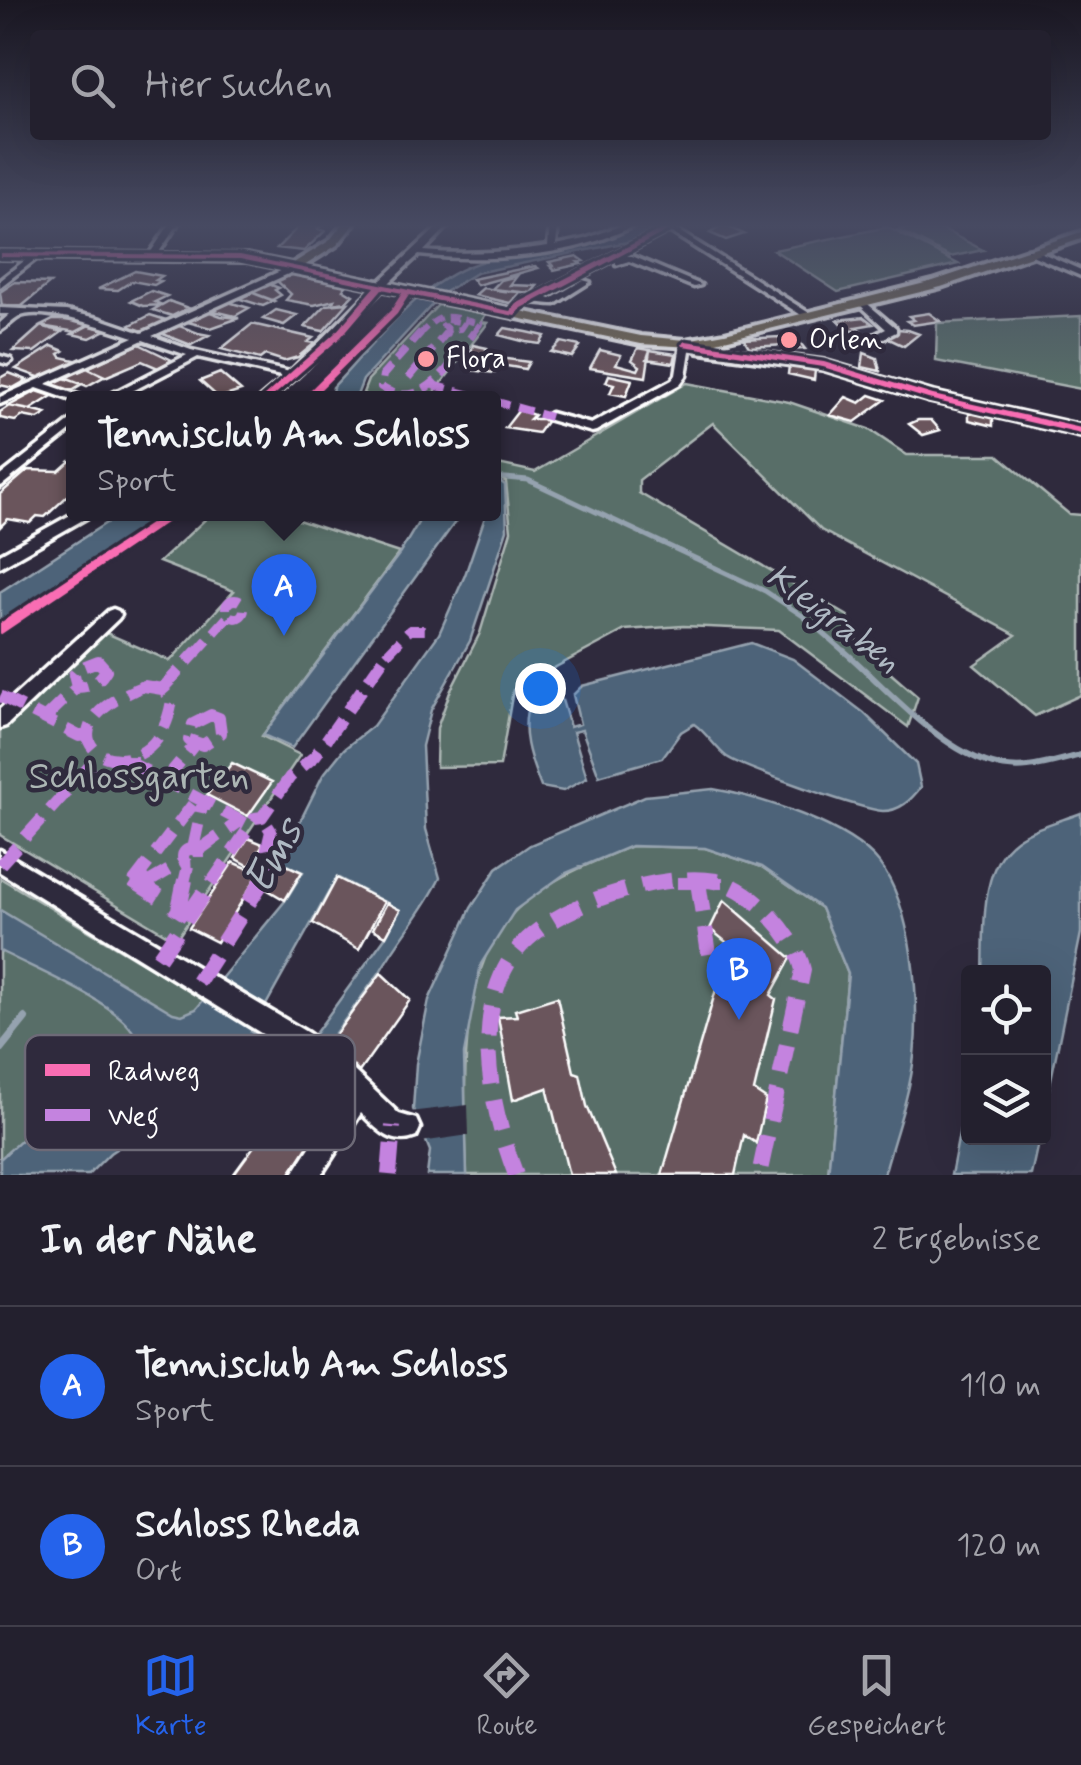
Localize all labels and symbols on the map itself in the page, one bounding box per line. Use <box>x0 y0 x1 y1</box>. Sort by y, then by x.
place label: Orlen <box>809 322 882 359</box>
marker: Orlen <box>778 329 800 351</box>
place label: Flora <box>446 341 506 378</box>
marker: Flora <box>415 348 437 370</box>
pin: A <box>252 554 316 636</box>
water label: Kleigraben <box>757 554 909 684</box>
your location <box>515 663 566 714</box>
park label: Schlossgarten <box>29 753 249 802</box>
water label: Ems <box>232 806 320 904</box>
pin: B <box>706 938 772 1020</box>
legend <box>25 1035 355 1150</box>
text: Radweg <box>108 1054 200 1091</box>
text: Weg <box>108 1099 159 1139</box>

